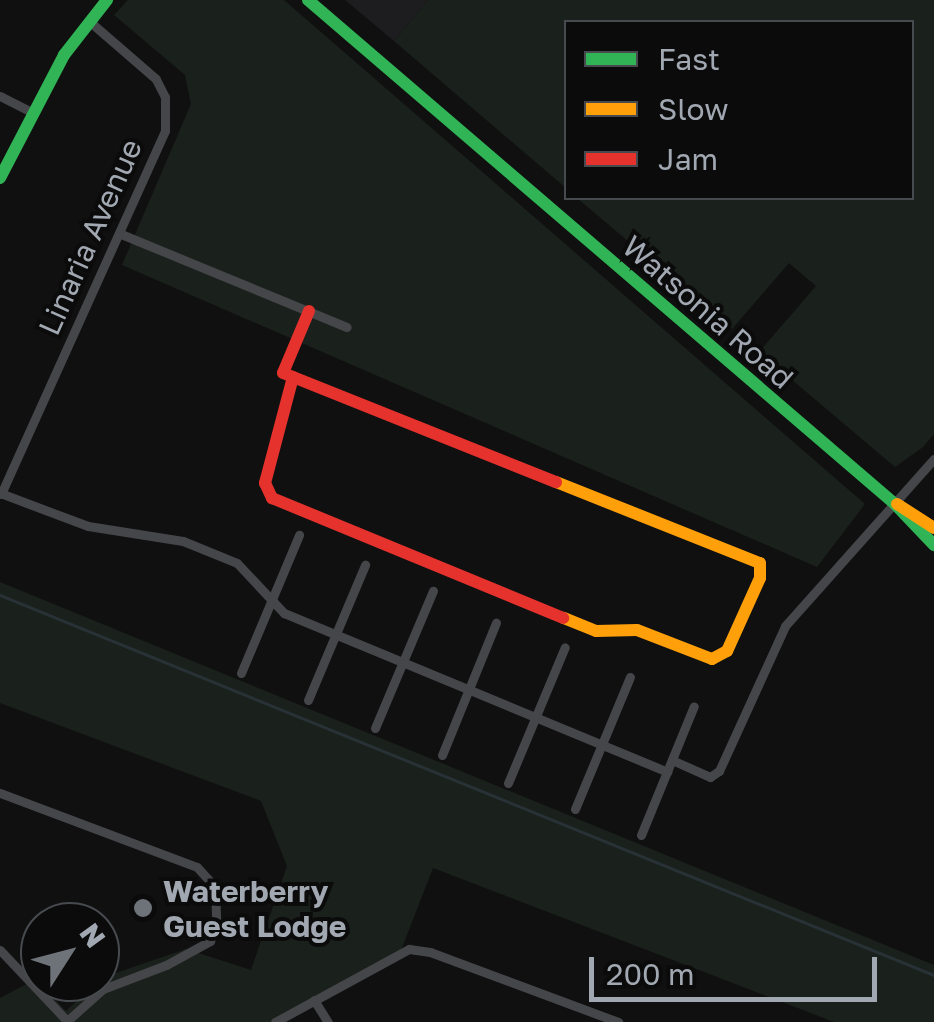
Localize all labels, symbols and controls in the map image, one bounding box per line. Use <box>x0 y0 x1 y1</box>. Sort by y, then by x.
legend <box>564 20 914 200</box>
text: Fast <box>658 41 720 77</box>
text: Slow <box>658 91 729 127</box>
street label: Linaria Avenue <box>31 133 149 341</box>
text: Jam <box>658 141 718 177</box>
street label: Watsonia Road <box>615 228 801 396</box>
place label: Waterberry Guest Lodge <box>163 873 346 944</box>
marker: Waterberry Guest Lodge <box>132 897 154 919</box>
north arrow <box>20 902 120 1002</box>
text: N <box>73 917 113 954</box>
scale bar <box>594 937 882 999</box>
text: 200 m <box>606 956 695 992</box>

